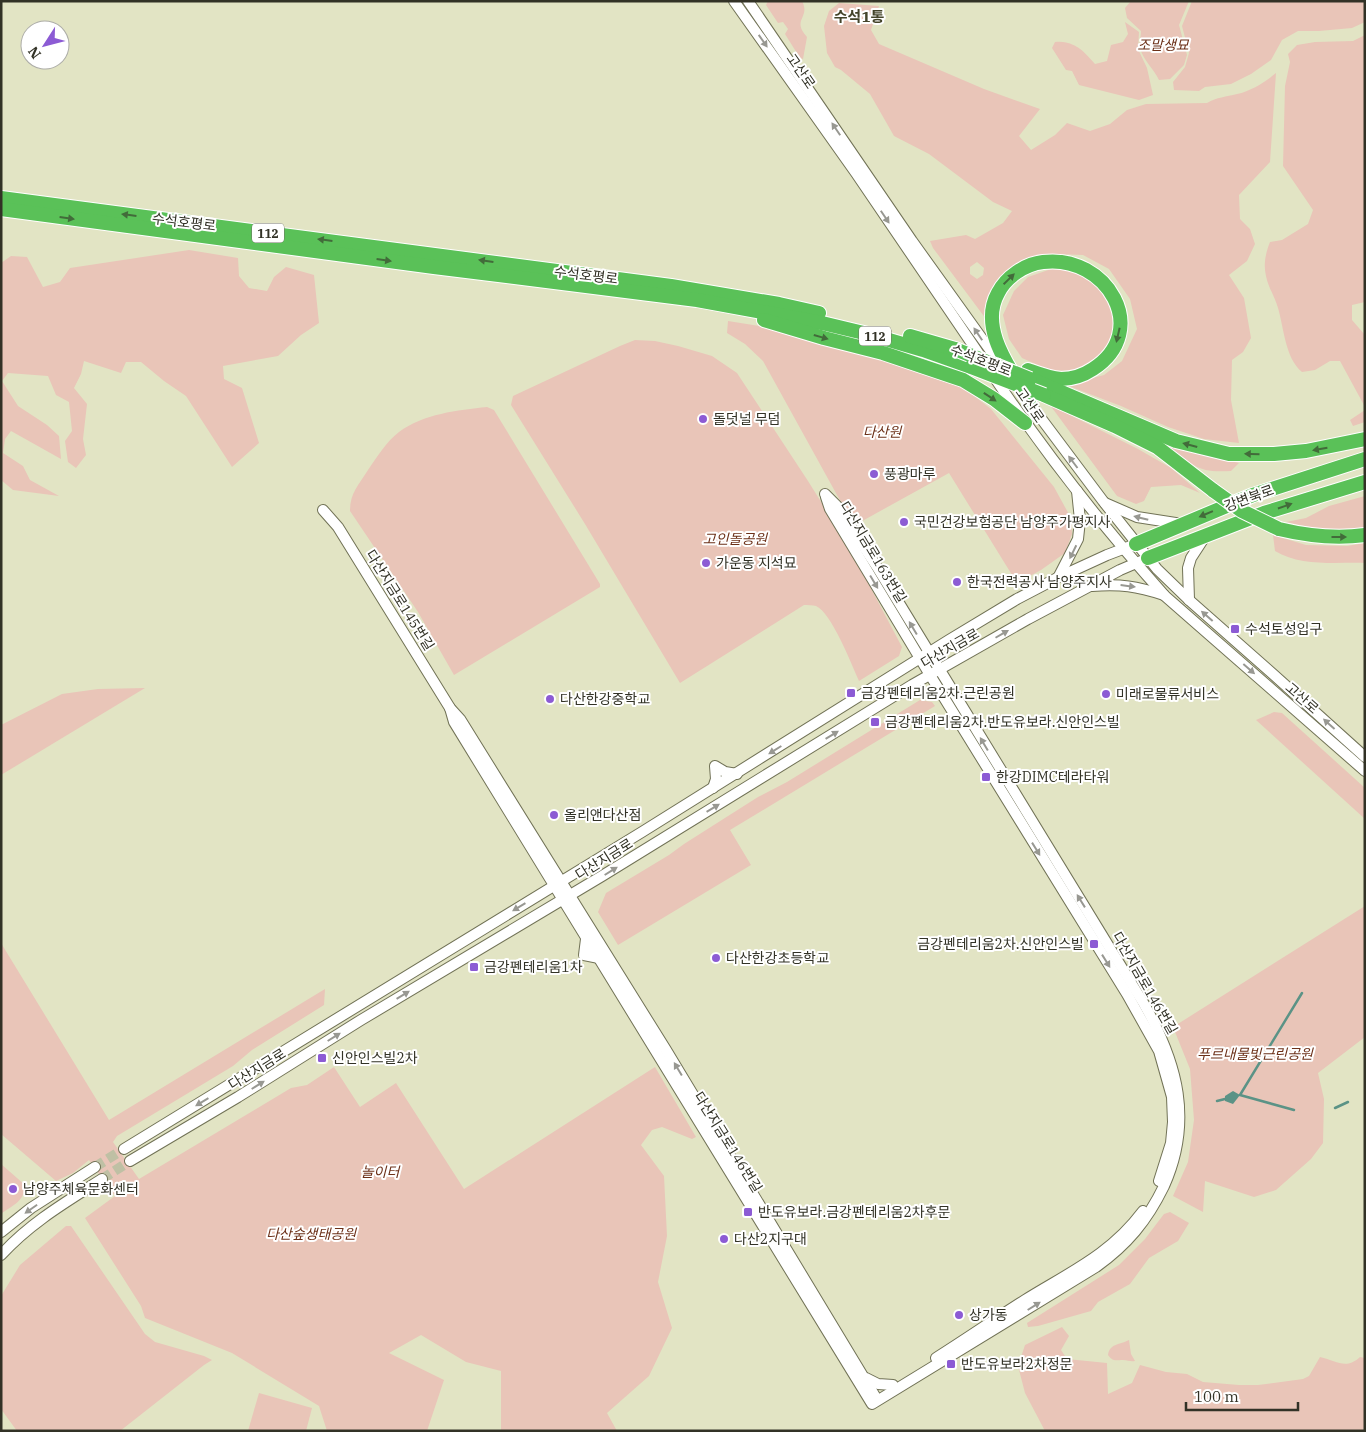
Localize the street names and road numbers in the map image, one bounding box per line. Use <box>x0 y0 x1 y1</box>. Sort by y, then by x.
street label: 고산로 <box>783 50 820 92</box>
street label: 수석호평로 <box>151 209 217 235</box>
road number: 112 <box>252 224 284 242</box>
street label: 수석호평로 <box>553 262 619 288</box>
road number: 112 <box>859 326 891 346</box>
street label: 수석호평로 <box>948 340 1014 380</box>
street label: 고산로 <box>1012 384 1049 426</box>
street label: 강변북로 <box>1222 481 1276 515</box>
street label: 다산지금로163번길 <box>836 498 910 606</box>
street label: 다산지금로145번길 <box>362 546 438 654</box>
street label: 다산지금로 <box>918 624 982 672</box>
street label: 고산로 <box>1282 679 1323 718</box>
street label: 다산지금로 <box>572 834 636 884</box>
street label: 다산지금로146번길 <box>1108 929 1182 1037</box>
street label: 다산지금로 <box>225 1044 289 1094</box>
street label: 다산지금로146번길 <box>690 1088 766 1196</box>

